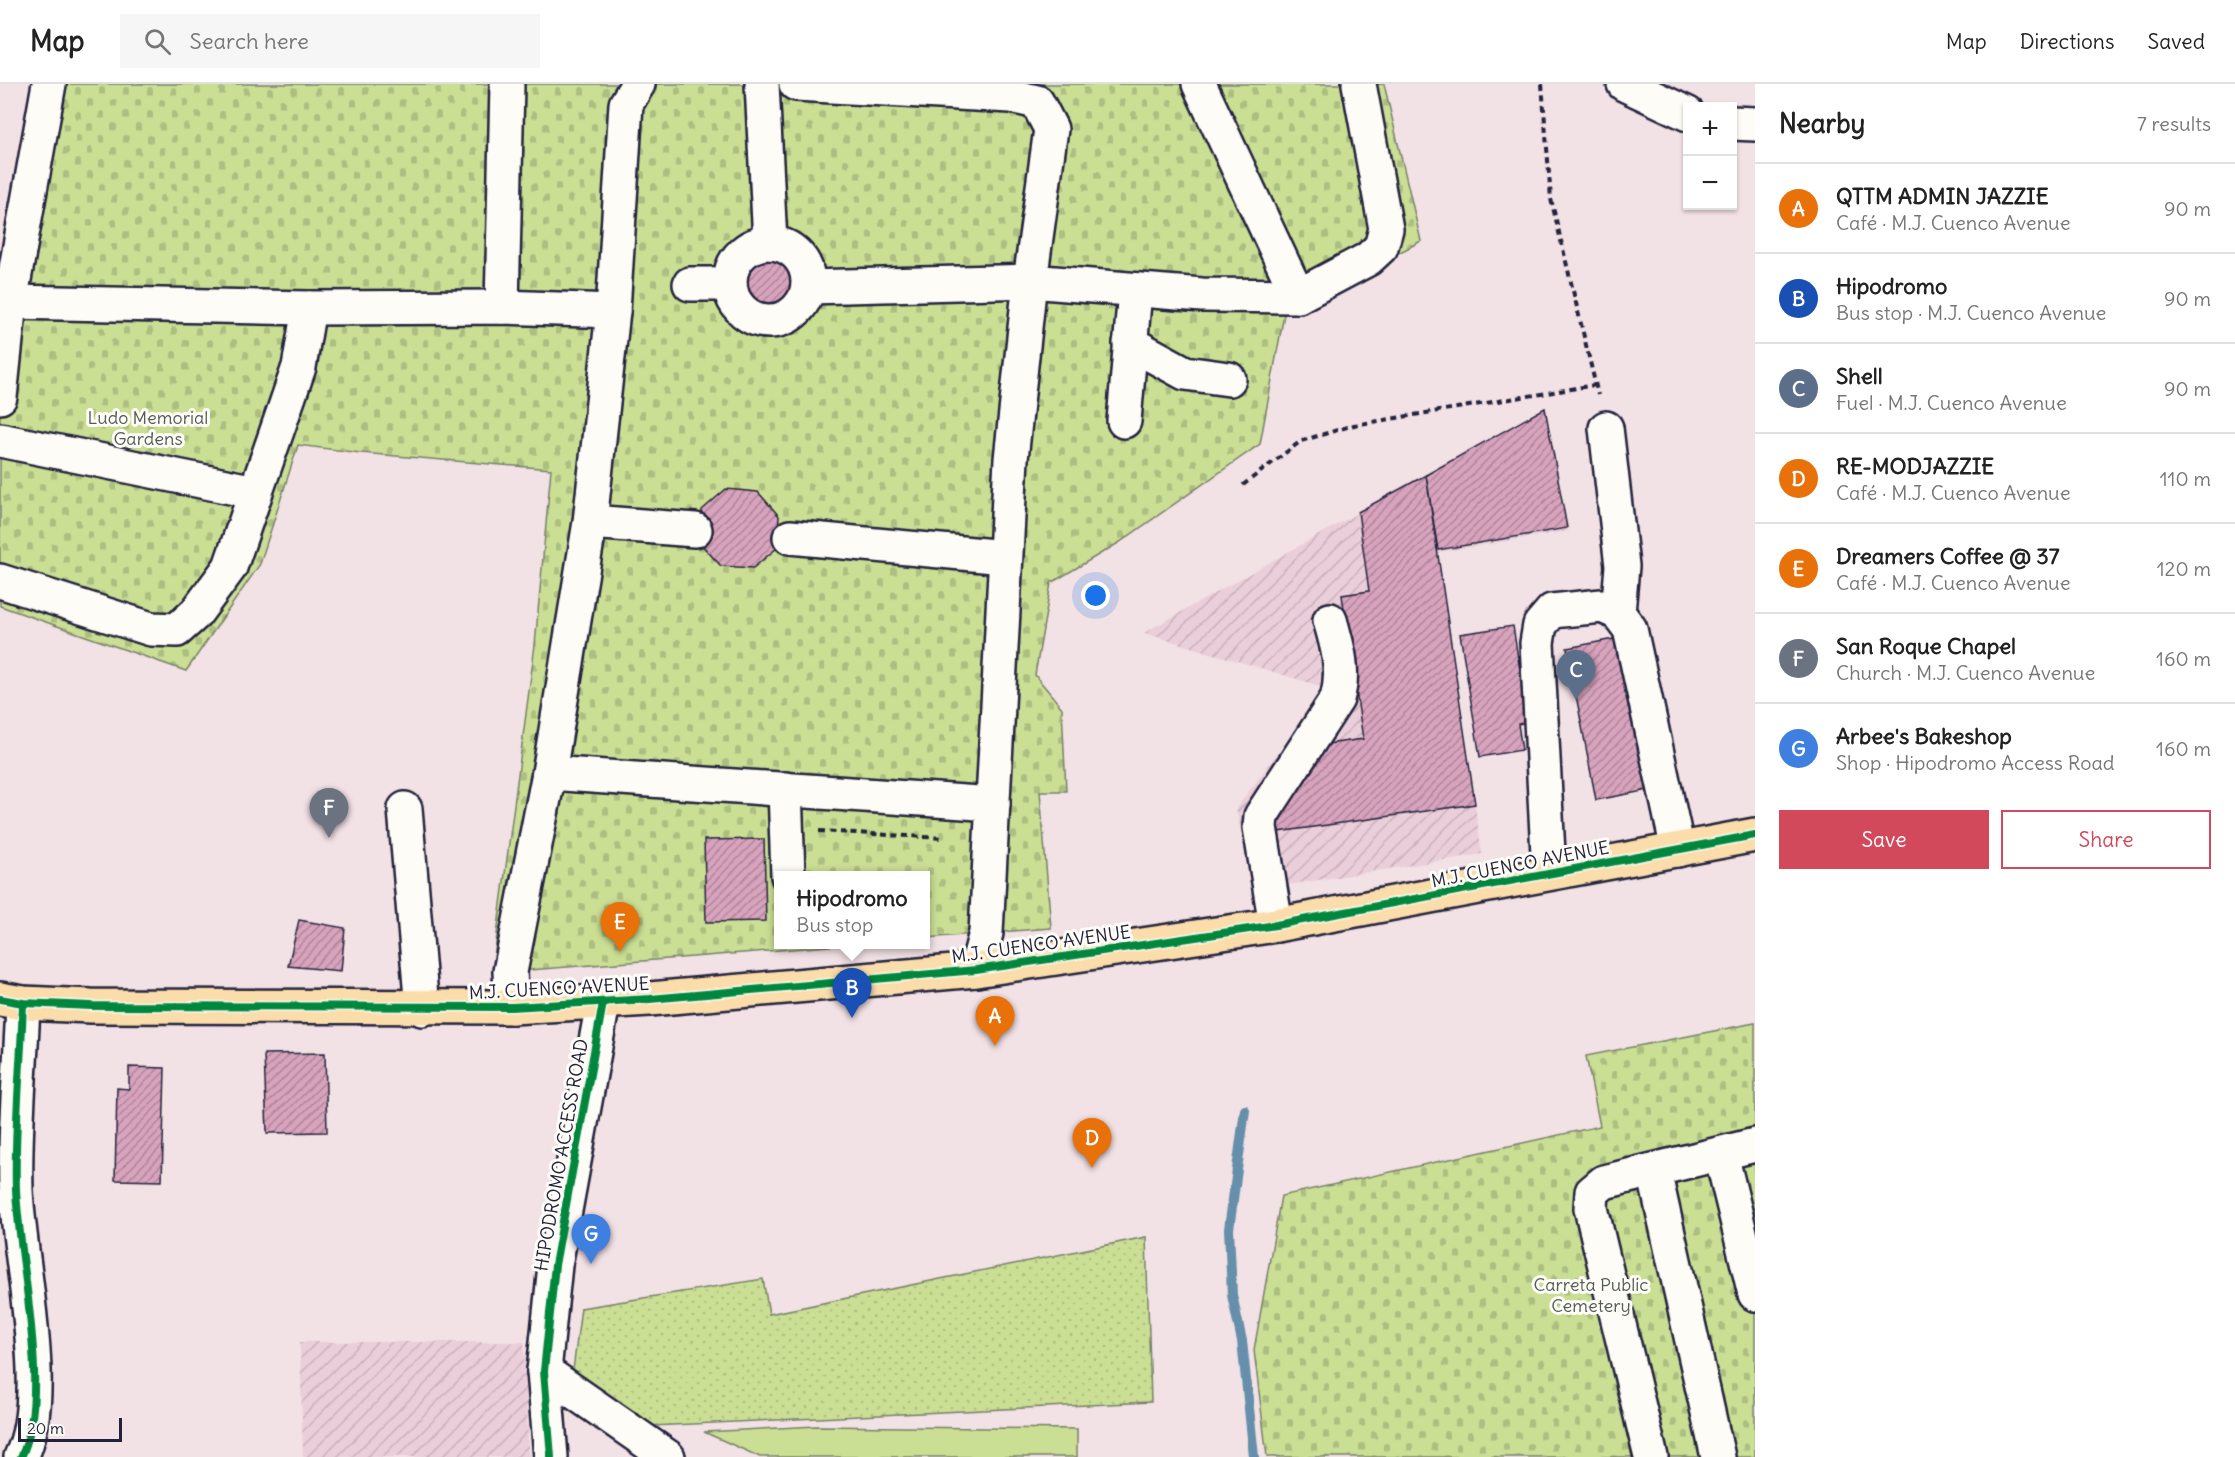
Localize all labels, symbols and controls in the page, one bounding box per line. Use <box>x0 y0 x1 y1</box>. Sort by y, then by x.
search box <box>120 14 540 68</box>
text: Map <box>30 23 84 59</box>
icon: search <box>141 25 174 58</box>
text: Search here <box>189 27 309 55</box>
text: Map <box>1946 28 1987 55</box>
text: Directions <box>2020 28 2114 55</box>
text: Saved <box>2147 28 2205 55</box>
map controls <box>1683 102 1737 210</box>
button: + <box>1683 102 1737 156</box>
text: Nearby <box>1779 107 1865 140</box>
text: 7 results <box>2137 111 2211 136</box>
button: − <box>1683 156 1737 210</box>
text: QTTM ADMIN JAZZIE <box>1836 182 2049 210</box>
text: A <box>1792 196 1805 221</box>
text: 90 m <box>2164 196 2211 221</box>
text: Café · M.J. Cuenco Avenue <box>1836 210 2070 235</box>
text: Hipodromo <box>1836 272 1947 300</box>
text: B <box>1792 286 1805 311</box>
text: 90 m <box>2164 286 2211 311</box>
text: Bus stop · M.J. Cuenco Avenue <box>1836 300 2106 325</box>
text: Shell <box>1836 362 1883 390</box>
text: C <box>1792 376 1805 401</box>
text: 90 m <box>2164 376 2211 401</box>
text: Fuel · M.J. Cuenco Avenue <box>1836 390 2067 415</box>
park label: Ludo Memorial Gardens <box>88 406 208 450</box>
text: RE-MODJAZZIE <box>1836 452 1994 480</box>
text: D <box>1791 466 1806 491</box>
text: 110 m <box>2160 466 2211 491</box>
text: Café · M.J. Cuenco Avenue <box>1836 480 2070 505</box>
text: Dreamers Coffee @ 37 <box>1836 542 2060 570</box>
text: E <box>1793 556 1804 581</box>
text: 120 m <box>2157 556 2211 581</box>
text: Café · M.J. Cuenco Avenue <box>1836 570 2070 595</box>
your location <box>1081 581 1110 610</box>
text: San Roque Chapel <box>1836 632 2016 660</box>
text: F <box>1793 646 1804 671</box>
text: 160 m <box>2156 646 2211 671</box>
pin: C <box>1556 650 1596 700</box>
text: Church · M.J. Cuenco Avenue <box>1836 660 2095 685</box>
text: Arbee's Bakeshop <box>1836 722 2012 750</box>
text: G <box>1791 736 1806 761</box>
text: 160 m <box>2156 736 2211 761</box>
text: Shop · Hipodromo Access Road <box>1836 750 2115 775</box>
pin: F <box>310 788 348 838</box>
button: Save <box>1779 810 1989 869</box>
button: Share <box>2001 810 2211 869</box>
street label: M.J. CUENCO AVENUE <box>1429 835 1611 893</box>
popup <box>774 871 930 949</box>
text: Hipodromo <box>796 884 908 912</box>
pin: E <box>600 902 640 952</box>
text: Bus stop <box>796 912 873 937</box>
street label: M.J. CUENCO AVENUE <box>950 920 1132 968</box>
pin: B <box>832 968 872 1018</box>
street label: M.J. CUENCO AVENUE <box>468 972 650 1004</box>
pin: A <box>976 996 1014 1046</box>
street label: HIPODROMO ACCESS ROAD <box>529 1037 593 1273</box>
pin: D <box>1072 1118 1112 1168</box>
pin: G <box>572 1214 610 1264</box>
park label: Carreta Public Cemetery <box>1534 1273 1648 1317</box>
scale bar <box>18 1415 122 1442</box>
text: 20 m <box>27 1418 64 1438</box>

